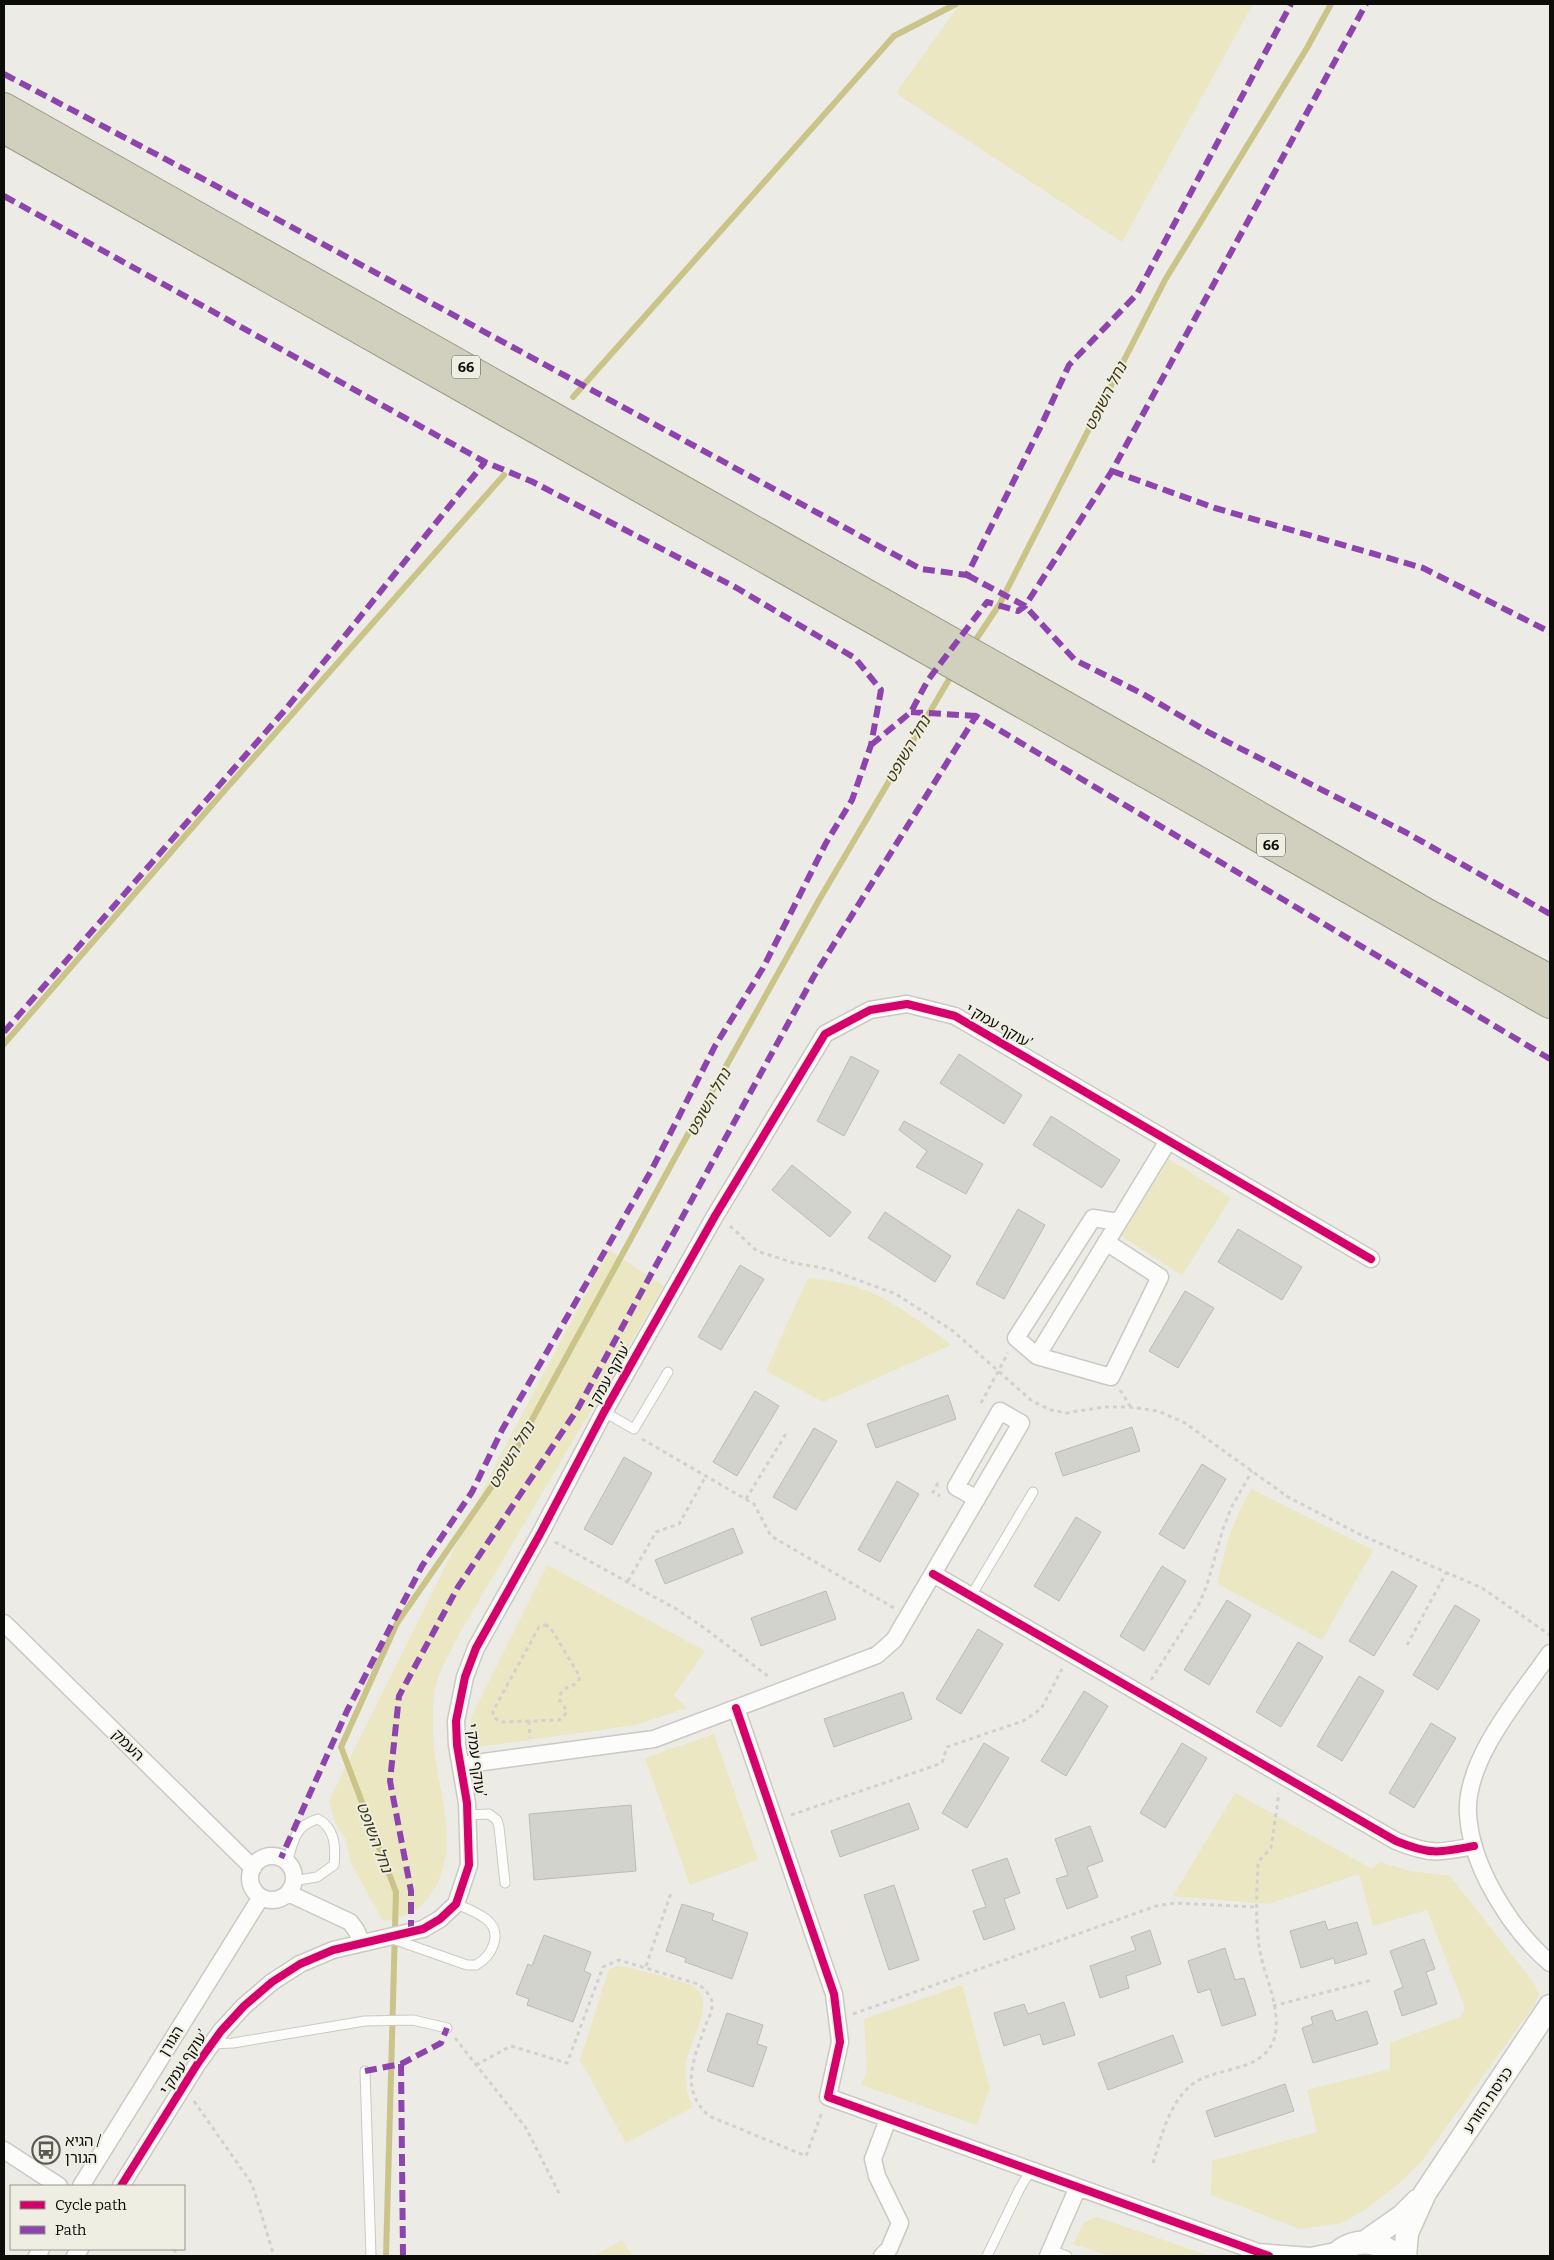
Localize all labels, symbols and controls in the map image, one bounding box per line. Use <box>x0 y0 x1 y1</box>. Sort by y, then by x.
road number: 66 <box>452 356 480 378</box>
water label: נחל השופט <box>1080 358 1131 434</box>
water label: נחל השופט <box>881 712 935 786</box>
road number: 66 <box>1257 834 1285 856</box>
street label: עוקף עמק י’ <box>963 1000 1035 1052</box>
water label: נחל השופט <box>682 1064 735 1139</box>
street label: עוקף עמק י’ <box>583 1339 635 1413</box>
water label: נחל השופט <box>484 1418 539 1492</box>
street label: עוקף עמק י’ <box>463 1722 489 1798</box>
street label: העמק <box>108 1725 148 1765</box>
water label: נחל השופט <box>352 1799 397 1876</box>
street label: הגורן <box>155 2023 187 2059</box>
street label: עוקף עמק י’ <box>156 2026 212 2098</box>
street label: כניסת הזורע <box>1459 2063 1517 2136</box>
place label: הגיא / הגורן <box>65 2132 101 2167</box>
bus stop icon: הגיא / הגורן <box>31 2135 61 2165</box>
legend <box>10 2185 185 2250</box>
text: Cycle path <box>55 2196 127 2214</box>
text: Path <box>55 2221 87 2239</box>

